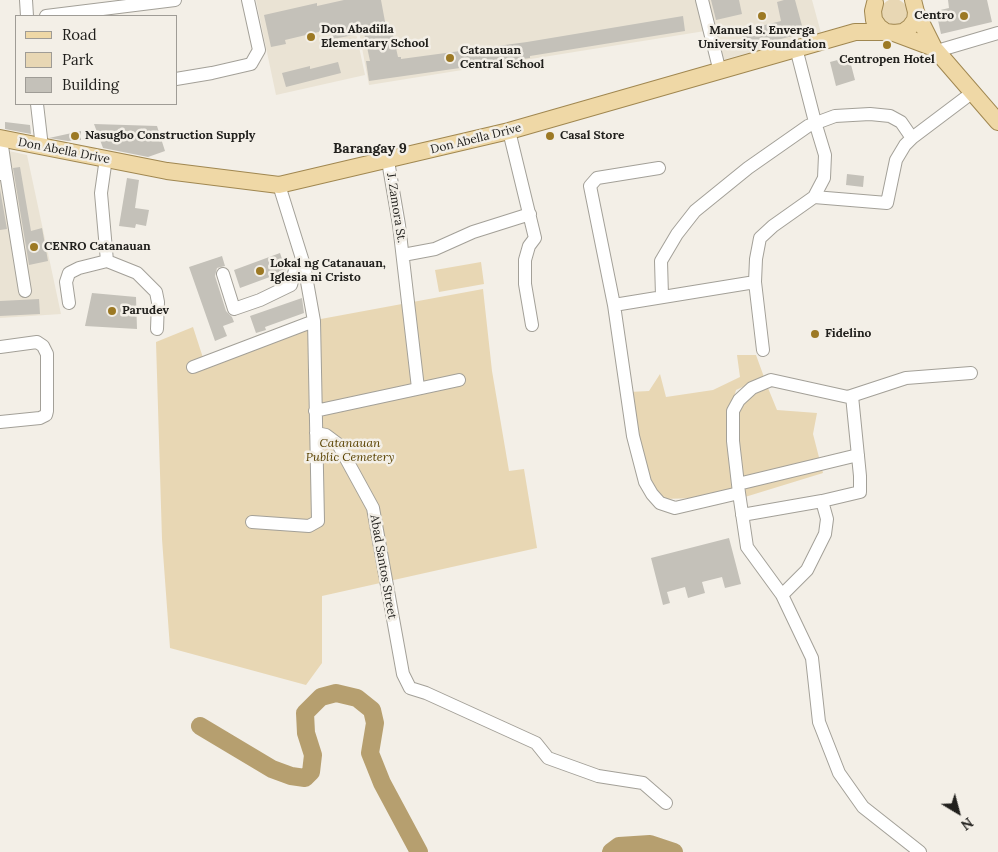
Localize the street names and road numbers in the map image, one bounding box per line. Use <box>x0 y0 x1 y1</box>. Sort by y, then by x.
street label: Don Abella Drive <box>429 121 523 157</box>
street label: Don Abella Drive <box>17 135 111 167</box>
street label: J. Zamora St. <box>383 172 409 244</box>
street label: Abad Santos Street <box>367 514 399 620</box>

